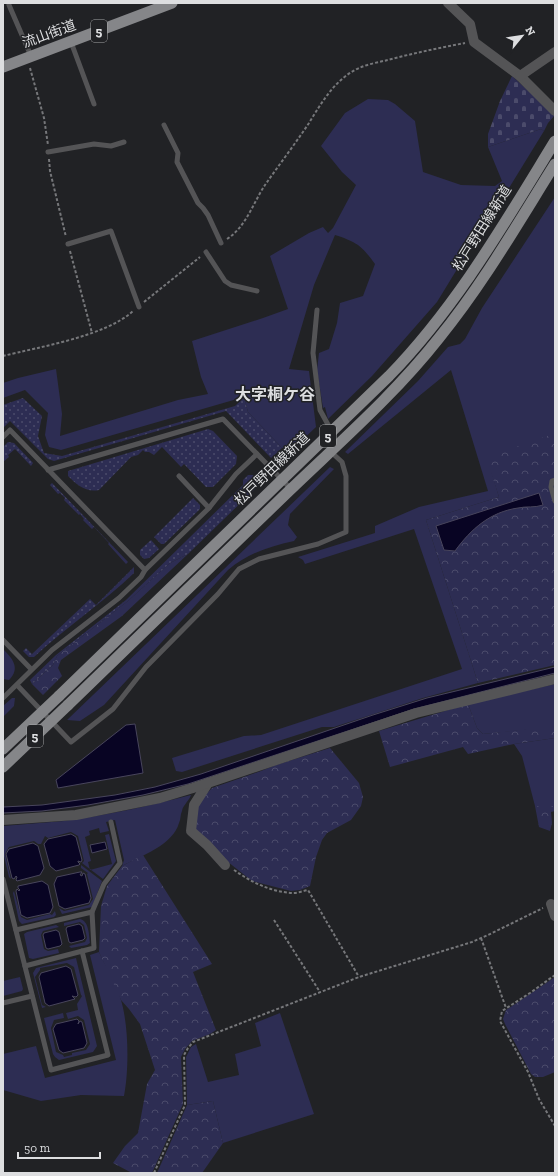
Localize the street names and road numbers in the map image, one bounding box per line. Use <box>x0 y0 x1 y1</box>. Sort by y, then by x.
street label: 流山街道 <box>20 16 78 52</box>
road number: 5 <box>91 20 107 42</box>
street label: 松戸野田線新道 <box>449 182 515 274</box>
road number: 5 <box>320 425 336 447</box>
street label: 松戸野田線新道 <box>231 429 313 509</box>
road number: 5 <box>27 725 43 747</box>

